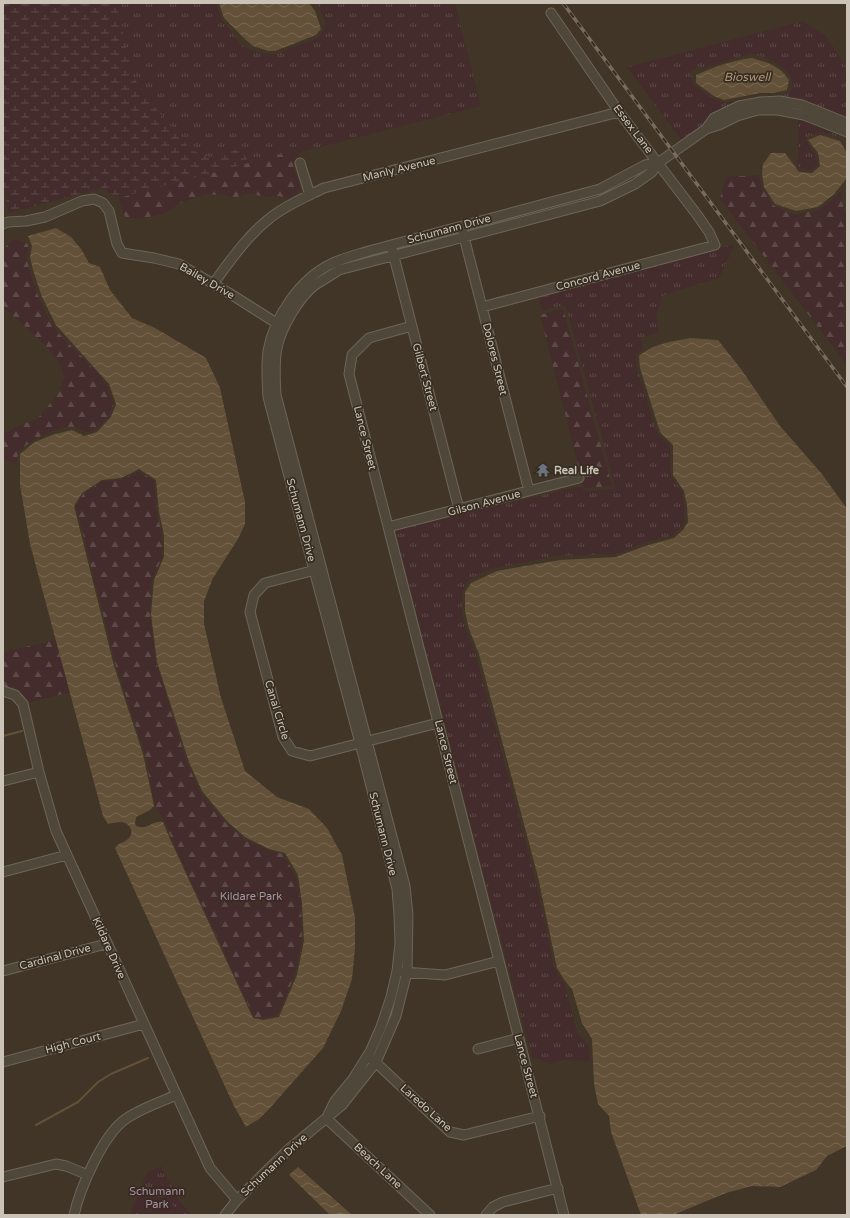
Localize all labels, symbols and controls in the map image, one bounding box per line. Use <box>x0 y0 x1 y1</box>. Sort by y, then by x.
water label: Bioswell <box>724 70 772 84</box>
street label: Essex Lane <box>610 102 656 156</box>
street label: Manly Avenue <box>361 154 437 184</box>
street label: Schumann Drive <box>406 212 492 246</box>
street label: Concord Avenue <box>554 259 642 293</box>
street label: Bailey Drive <box>177 260 237 302</box>
street label: Dolores Street <box>480 322 510 396</box>
street label: Gilbert Street <box>410 342 440 412</box>
street label: Lance Street <box>351 405 379 471</box>
temple icon: Real Life <box>535 462 551 478</box>
place label: Real Life <box>554 464 600 477</box>
street label: Schumann Drive <box>284 477 318 563</box>
street label: Gilson Avenue <box>446 487 522 519</box>
street label: Canal Circle <box>262 679 292 741</box>
street label: Lance Street <box>432 719 460 785</box>
street label: Schumann Drive <box>366 791 400 877</box>
park label: Kildare Park <box>220 890 282 903</box>
street label: Kildare Drive <box>90 915 128 981</box>
street label: Cardinal Drive <box>18 941 92 973</box>
street label: High Court <box>44 1029 102 1057</box>
street label: Lance Street <box>511 1033 541 1099</box>
street label: Laredo Lane <box>398 1082 454 1134</box>
street label: Schumann Drive <box>238 1131 310 1199</box>
street label: Beach Lane <box>351 1140 405 1192</box>
park label: Schumann Park <box>129 1185 185 1211</box>

